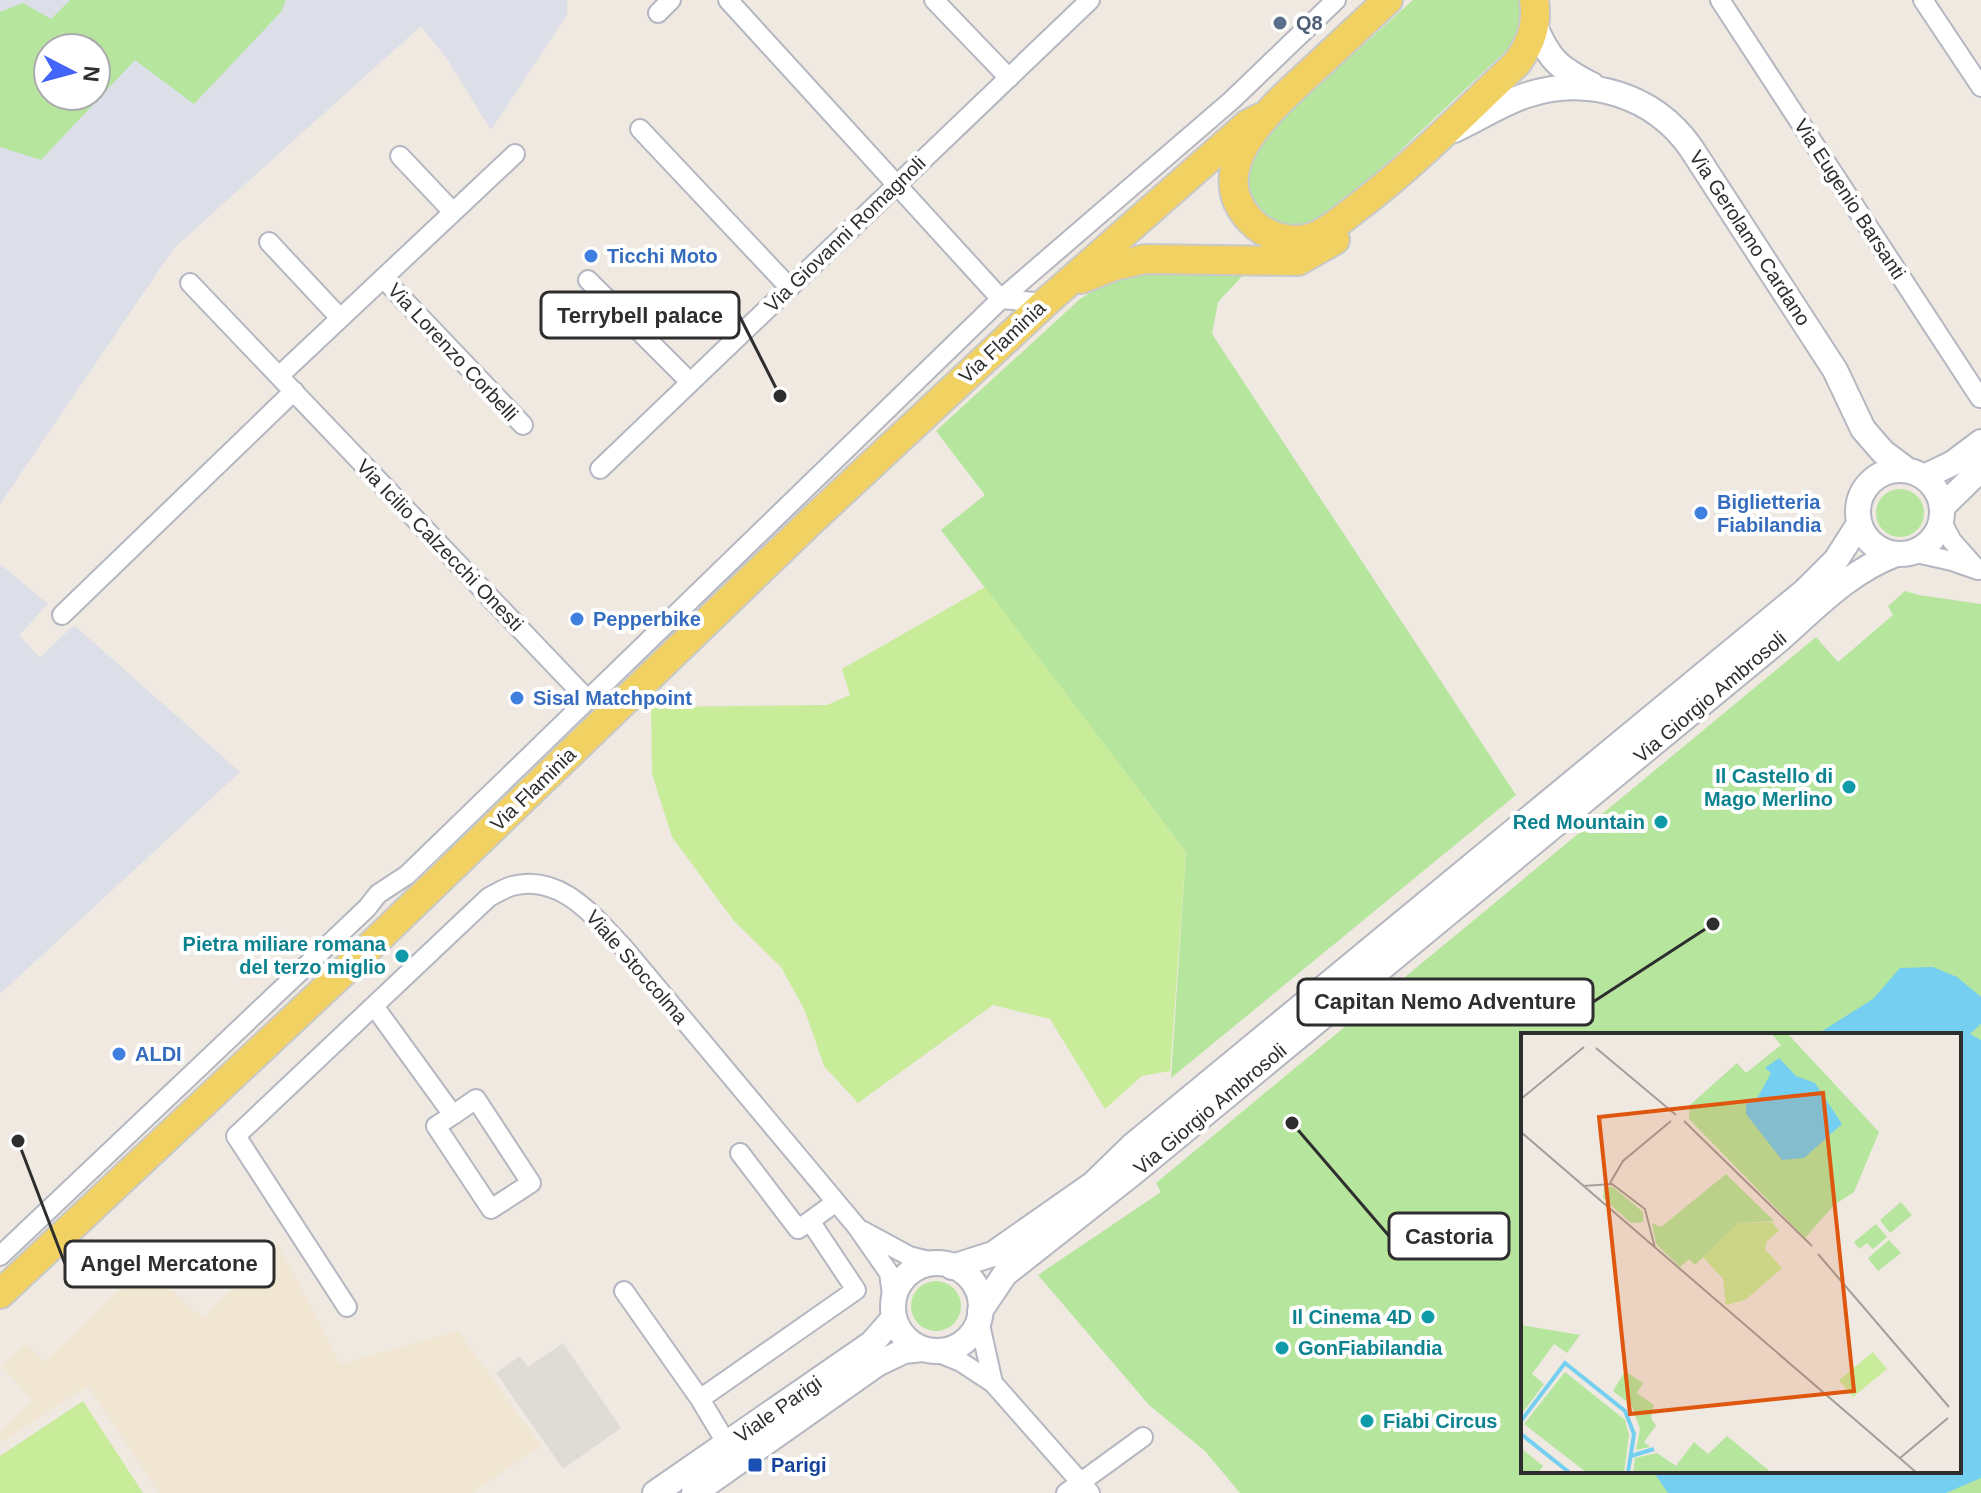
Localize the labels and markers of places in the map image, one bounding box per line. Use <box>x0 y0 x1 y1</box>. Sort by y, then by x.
place label: Q8 <box>1296 12 1323 34</box>
marker: Q8 <box>1271 14 1289 32</box>
place label: Ticchi Moto <box>607 245 718 267</box>
marker: Ticchi Moto <box>582 247 600 265</box>
callout: Terrybell palace <box>541 292 739 338</box>
place label: Biglietteria Fiabilandia <box>1717 491 1822 536</box>
marker: Biglietteria Fiabilandia <box>1692 504 1710 522</box>
place label: Pepperbike <box>593 608 701 630</box>
marker: Pepperbike <box>568 610 586 628</box>
place label: Sisal Matchpoint <box>533 687 692 709</box>
marker: Sisal Matchpoint <box>508 689 526 707</box>
place label: Il Castello di Mago Merlino <box>1704 765 1833 810</box>
marker: Il Castello di Mago Merlino <box>1840 778 1858 796</box>
place label: Red Mountain <box>1513 811 1645 833</box>
marker: Red Mountain <box>1652 813 1670 831</box>
place label: Pietra miliare romana del terzo miglio <box>183 933 387 978</box>
marker: Pietra miliare romana del terzo miglio <box>393 947 411 965</box>
callout: Capitan Nemo Adventure <box>1298 979 1593 1025</box>
place label: ALDI <box>135 1043 182 1065</box>
marker: ALDI <box>110 1045 128 1063</box>
callout: Castoria <box>1389 1213 1509 1259</box>
callout: Angel Mercatone <box>65 1241 274 1287</box>
place label: Il Cinema 4D <box>1292 1306 1412 1328</box>
marker: Il Cinema 4D <box>1419 1308 1437 1326</box>
place label: GonFiabilandia <box>1298 1337 1443 1359</box>
marker: GonFiabilandia <box>1273 1339 1291 1357</box>
place label: Fiabi Circus <box>1383 1410 1497 1432</box>
marker: Fiabi Circus <box>1358 1412 1376 1430</box>
place label: Parigi <box>771 1454 827 1476</box>
marker: Parigi <box>746 1456 764 1474</box>

